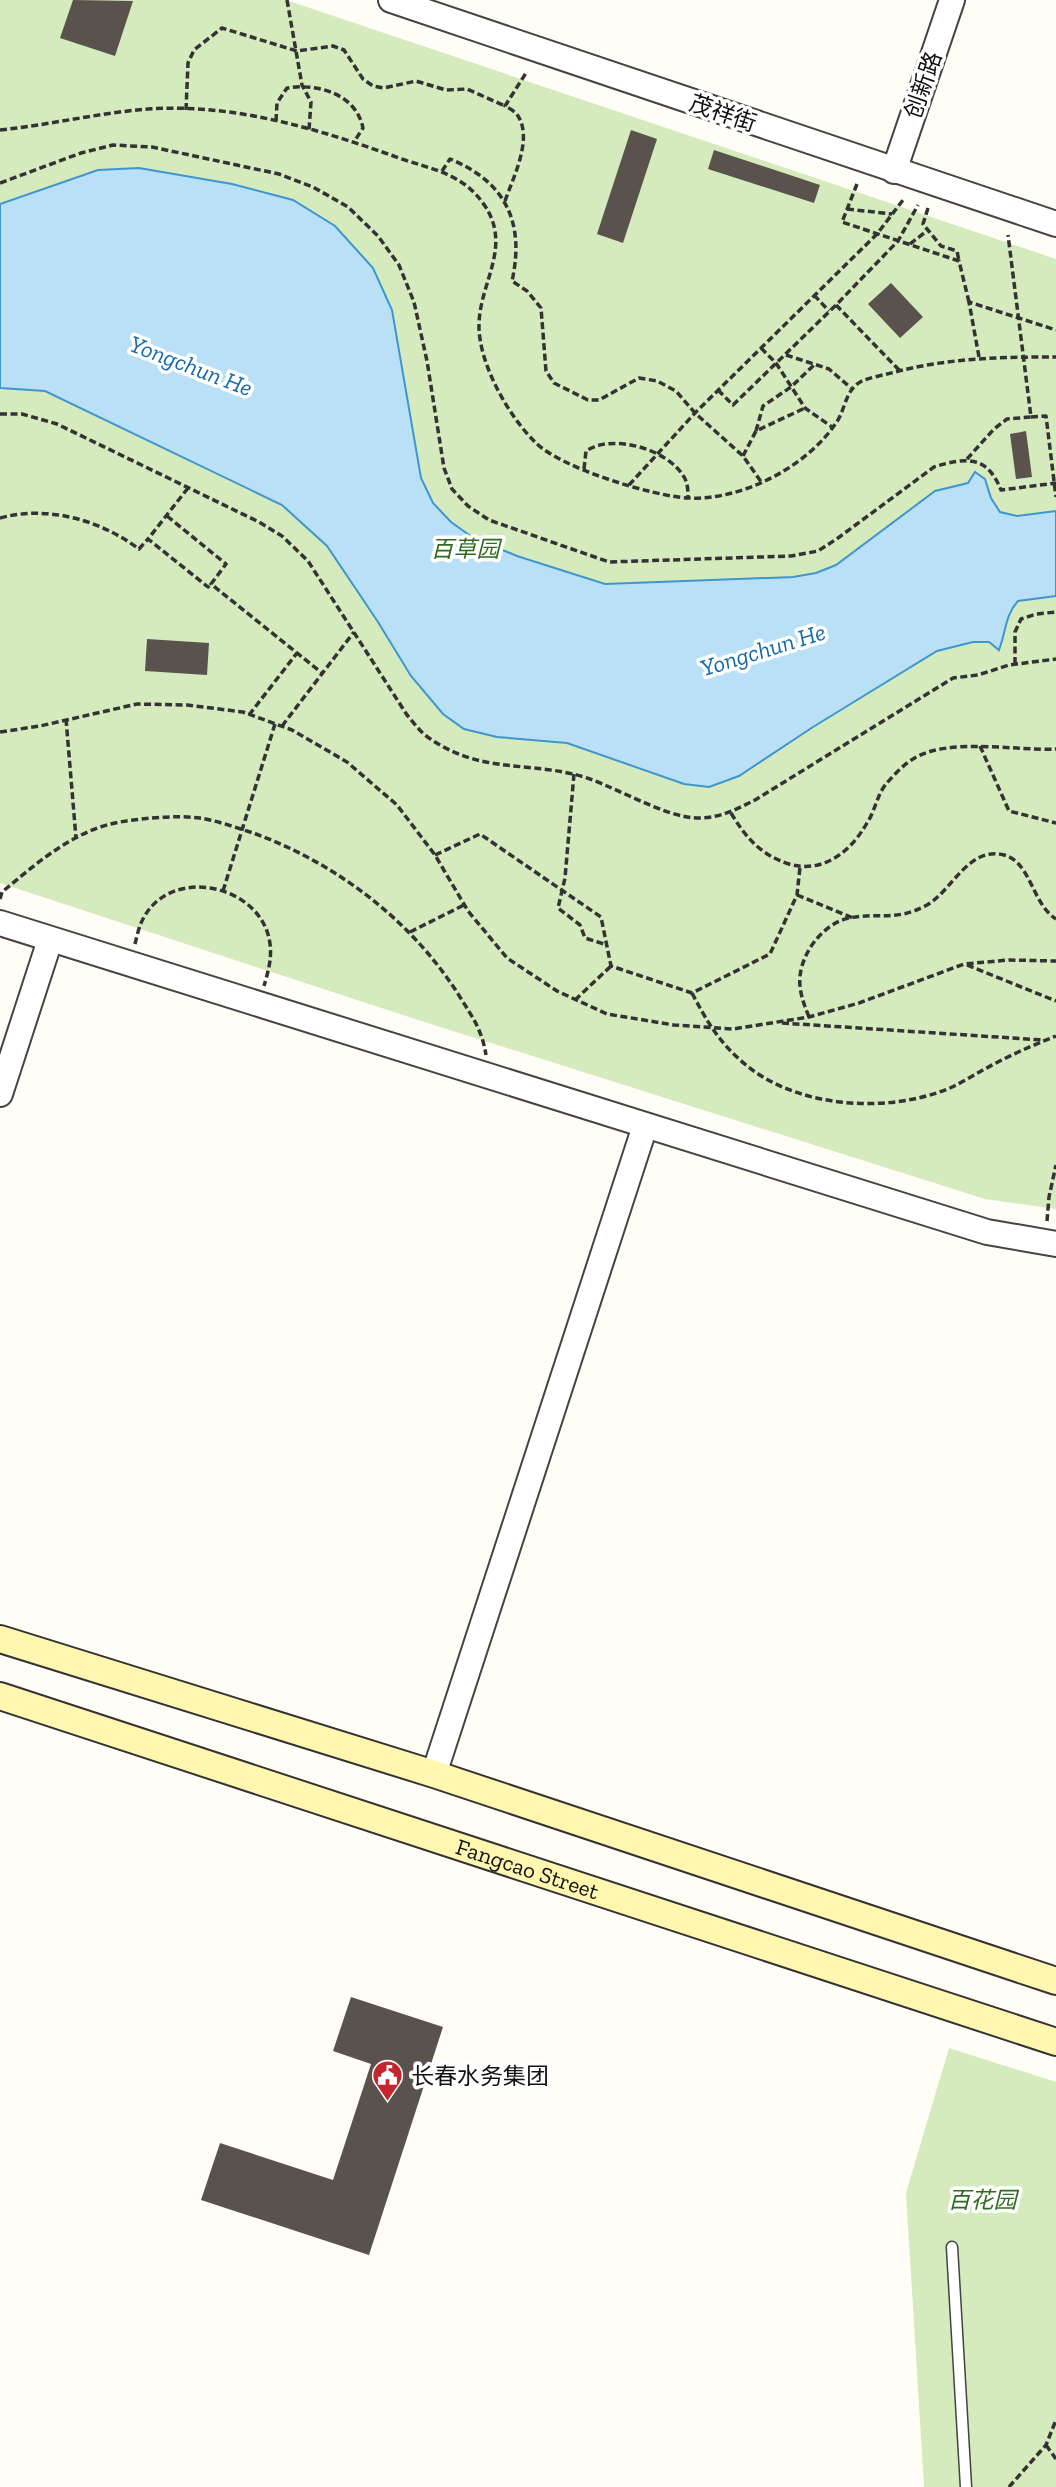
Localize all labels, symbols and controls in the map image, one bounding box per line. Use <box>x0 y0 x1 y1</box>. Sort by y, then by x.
street label: 创新路 <box>899 48 947 122</box>
street label: 茂祥街 <box>686 89 760 137</box>
water label: Yongchun He <box>126 329 257 402</box>
park label: 百草园 <box>431 535 503 563</box>
water label: Yongchun He <box>697 617 829 682</box>
street label: Fangcao Street <box>452 1832 603 1905</box>
public building icon: 长春水务集团 <box>371 2059 405 2103</box>
place label: 长春水务集团 <box>411 2062 549 2090</box>
park label: 百花园 <box>948 2186 1020 2214</box>

